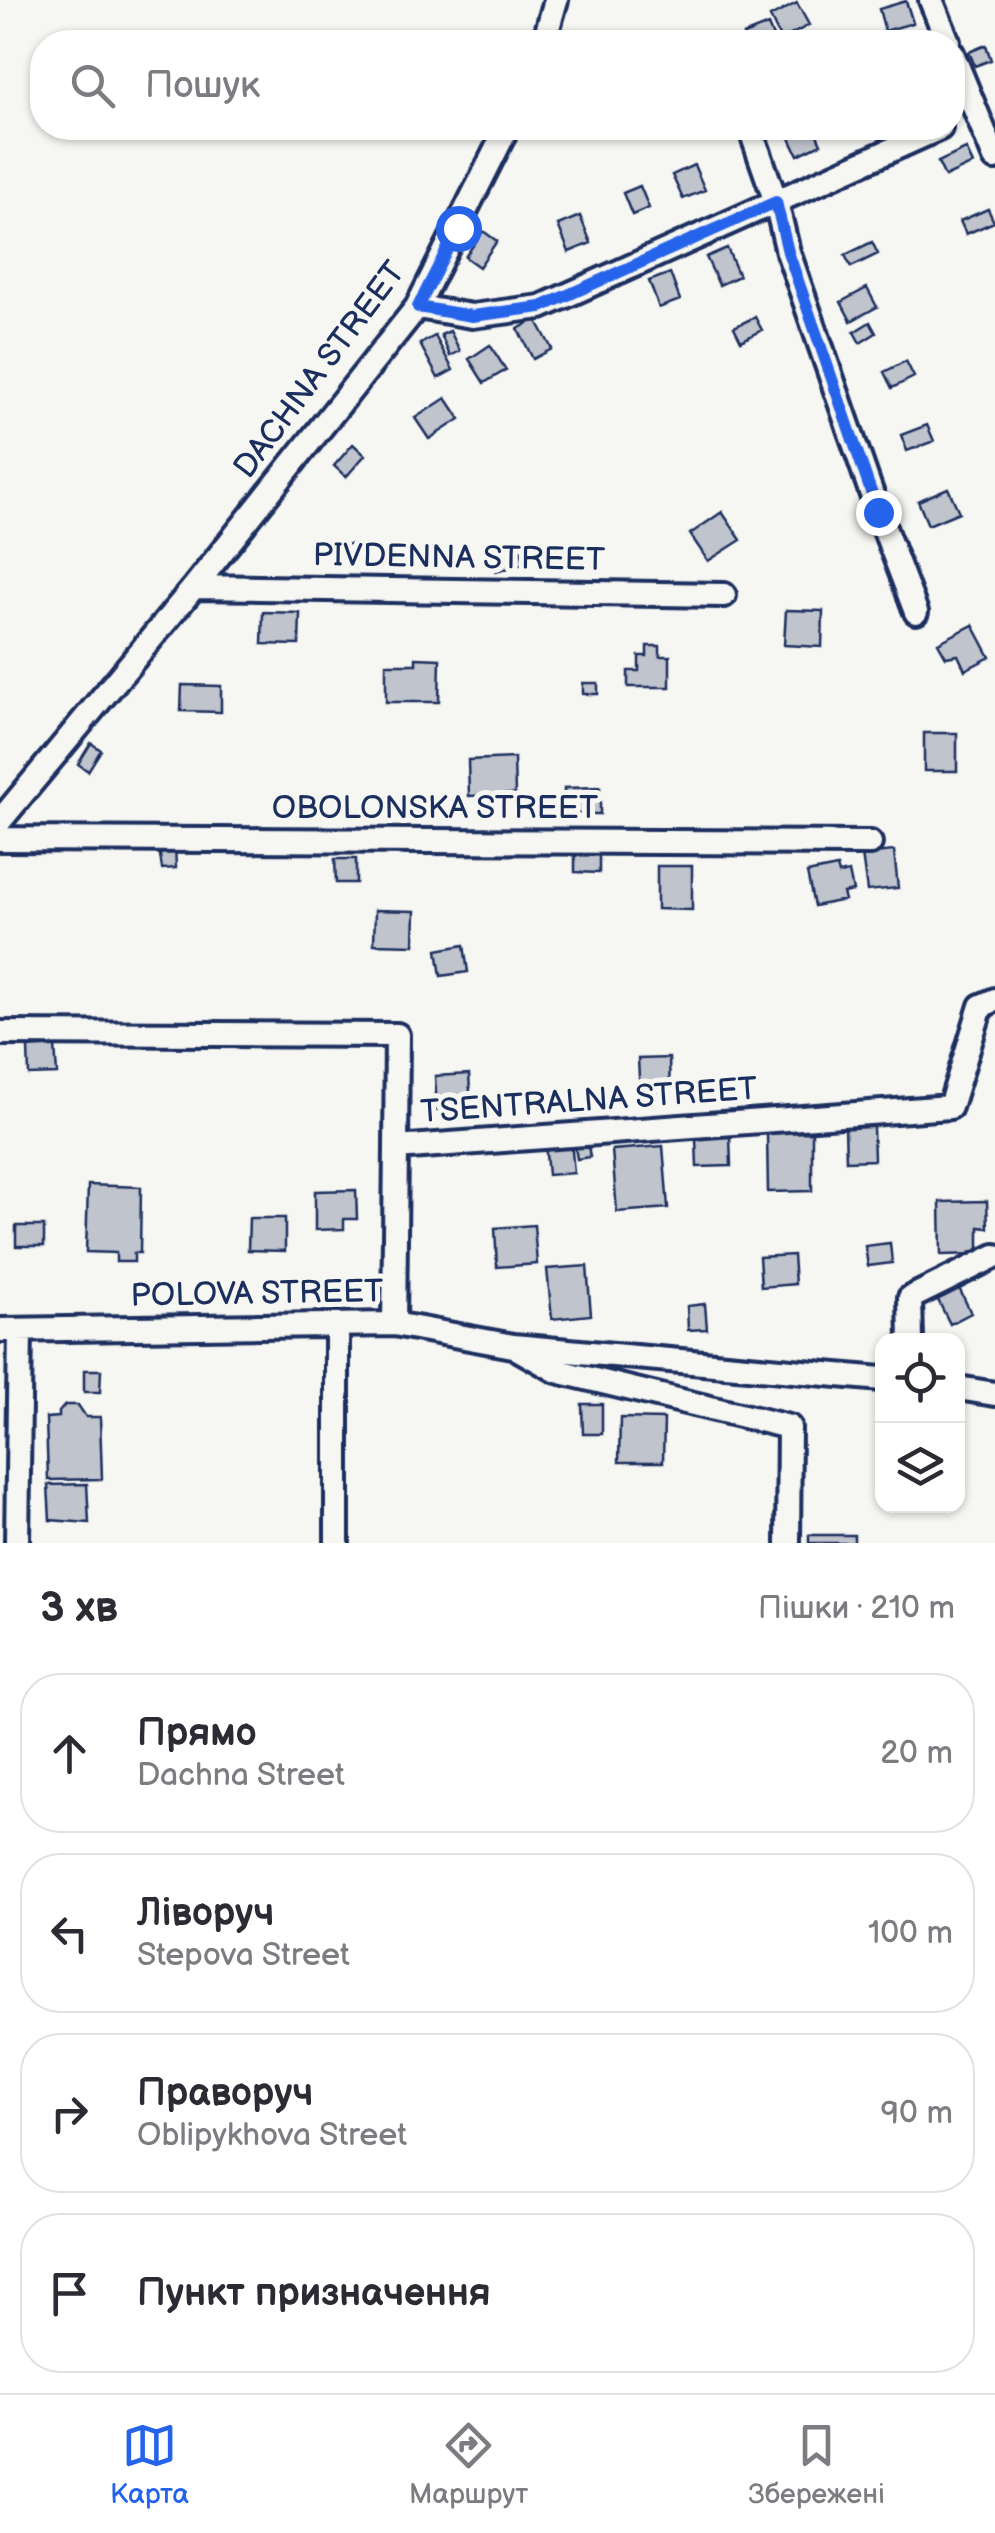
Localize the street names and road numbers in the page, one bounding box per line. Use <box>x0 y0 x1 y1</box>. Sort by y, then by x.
street label: DACHNA STREET <box>226 254 414 486</box>
street label: PIVDENNA STREET <box>313 536 605 580</box>
street label: OBOLONSKA STREET <box>272 789 598 828</box>
street label: TSENTRALNA STREET <box>419 1070 759 1132</box>
street label: POLOVA STREET <box>130 1272 384 1316</box>

